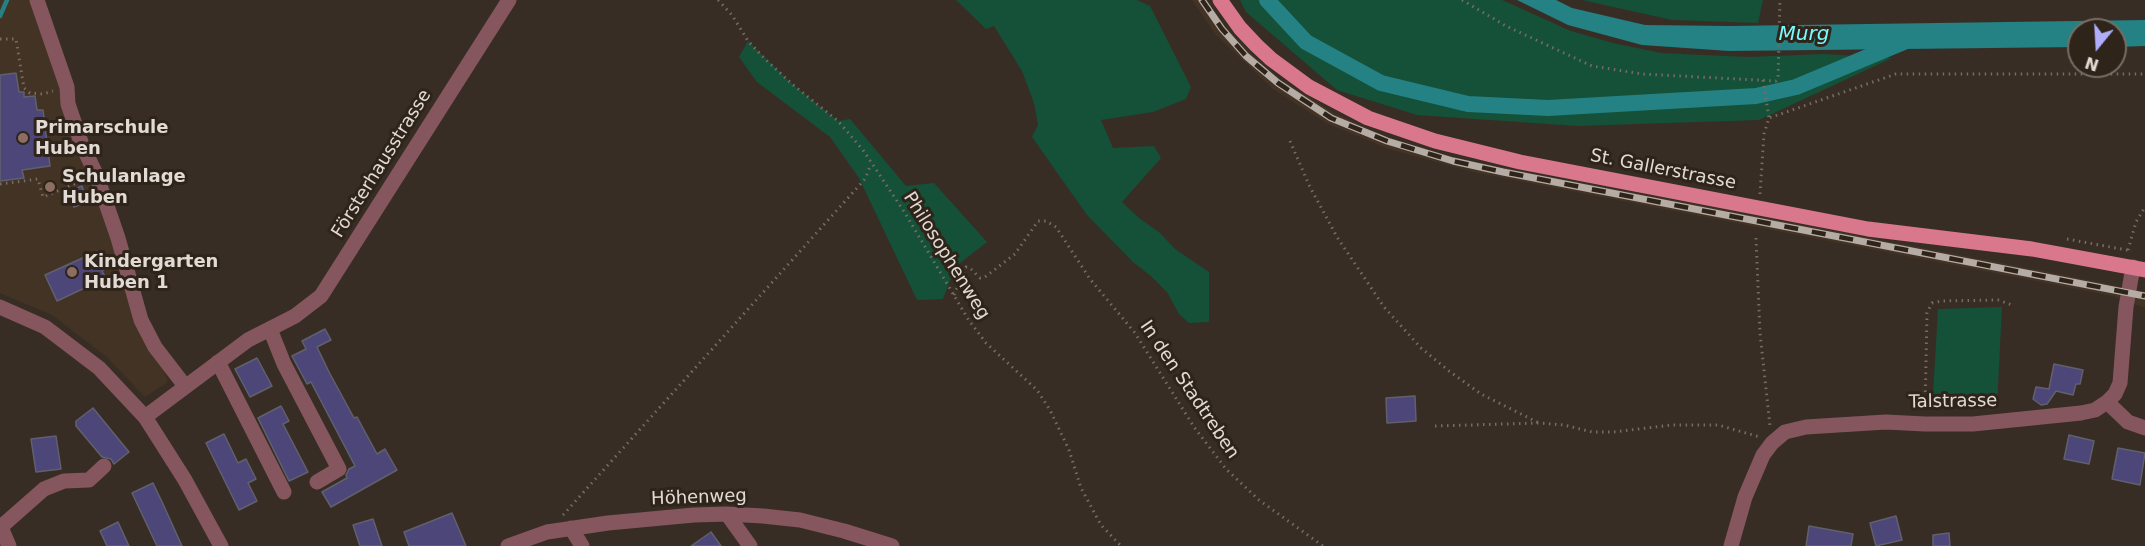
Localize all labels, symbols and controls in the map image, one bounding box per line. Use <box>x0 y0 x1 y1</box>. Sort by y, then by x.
north arrow <box>2067 18 2127 78</box>
water label: Murg <box>1779 23 1829 47</box>
text: N <box>2083 53 2101 75</box>
street label: Försterhausstrasse <box>328 86 436 242</box>
place label: Primarschule Huben <box>35 117 168 160</box>
marker: Primarschule Huben <box>16 131 30 145</box>
street label: St. Gallerstrasse <box>1588 145 1738 195</box>
place label: Schulanlage Huben <box>62 166 186 208</box>
marker: Schulanlage Huben <box>43 180 57 194</box>
street label: Philosophenweg <box>898 188 994 324</box>
place label: Kindergarten Huben 1 <box>84 251 218 294</box>
marker: Kindergarten Huben 1 <box>65 265 79 279</box>
street label: In den Stadtreben <box>1135 317 1243 463</box>
street label: Talstrasse <box>1908 390 1998 414</box>
street label: Höhenweg <box>651 486 747 510</box>

